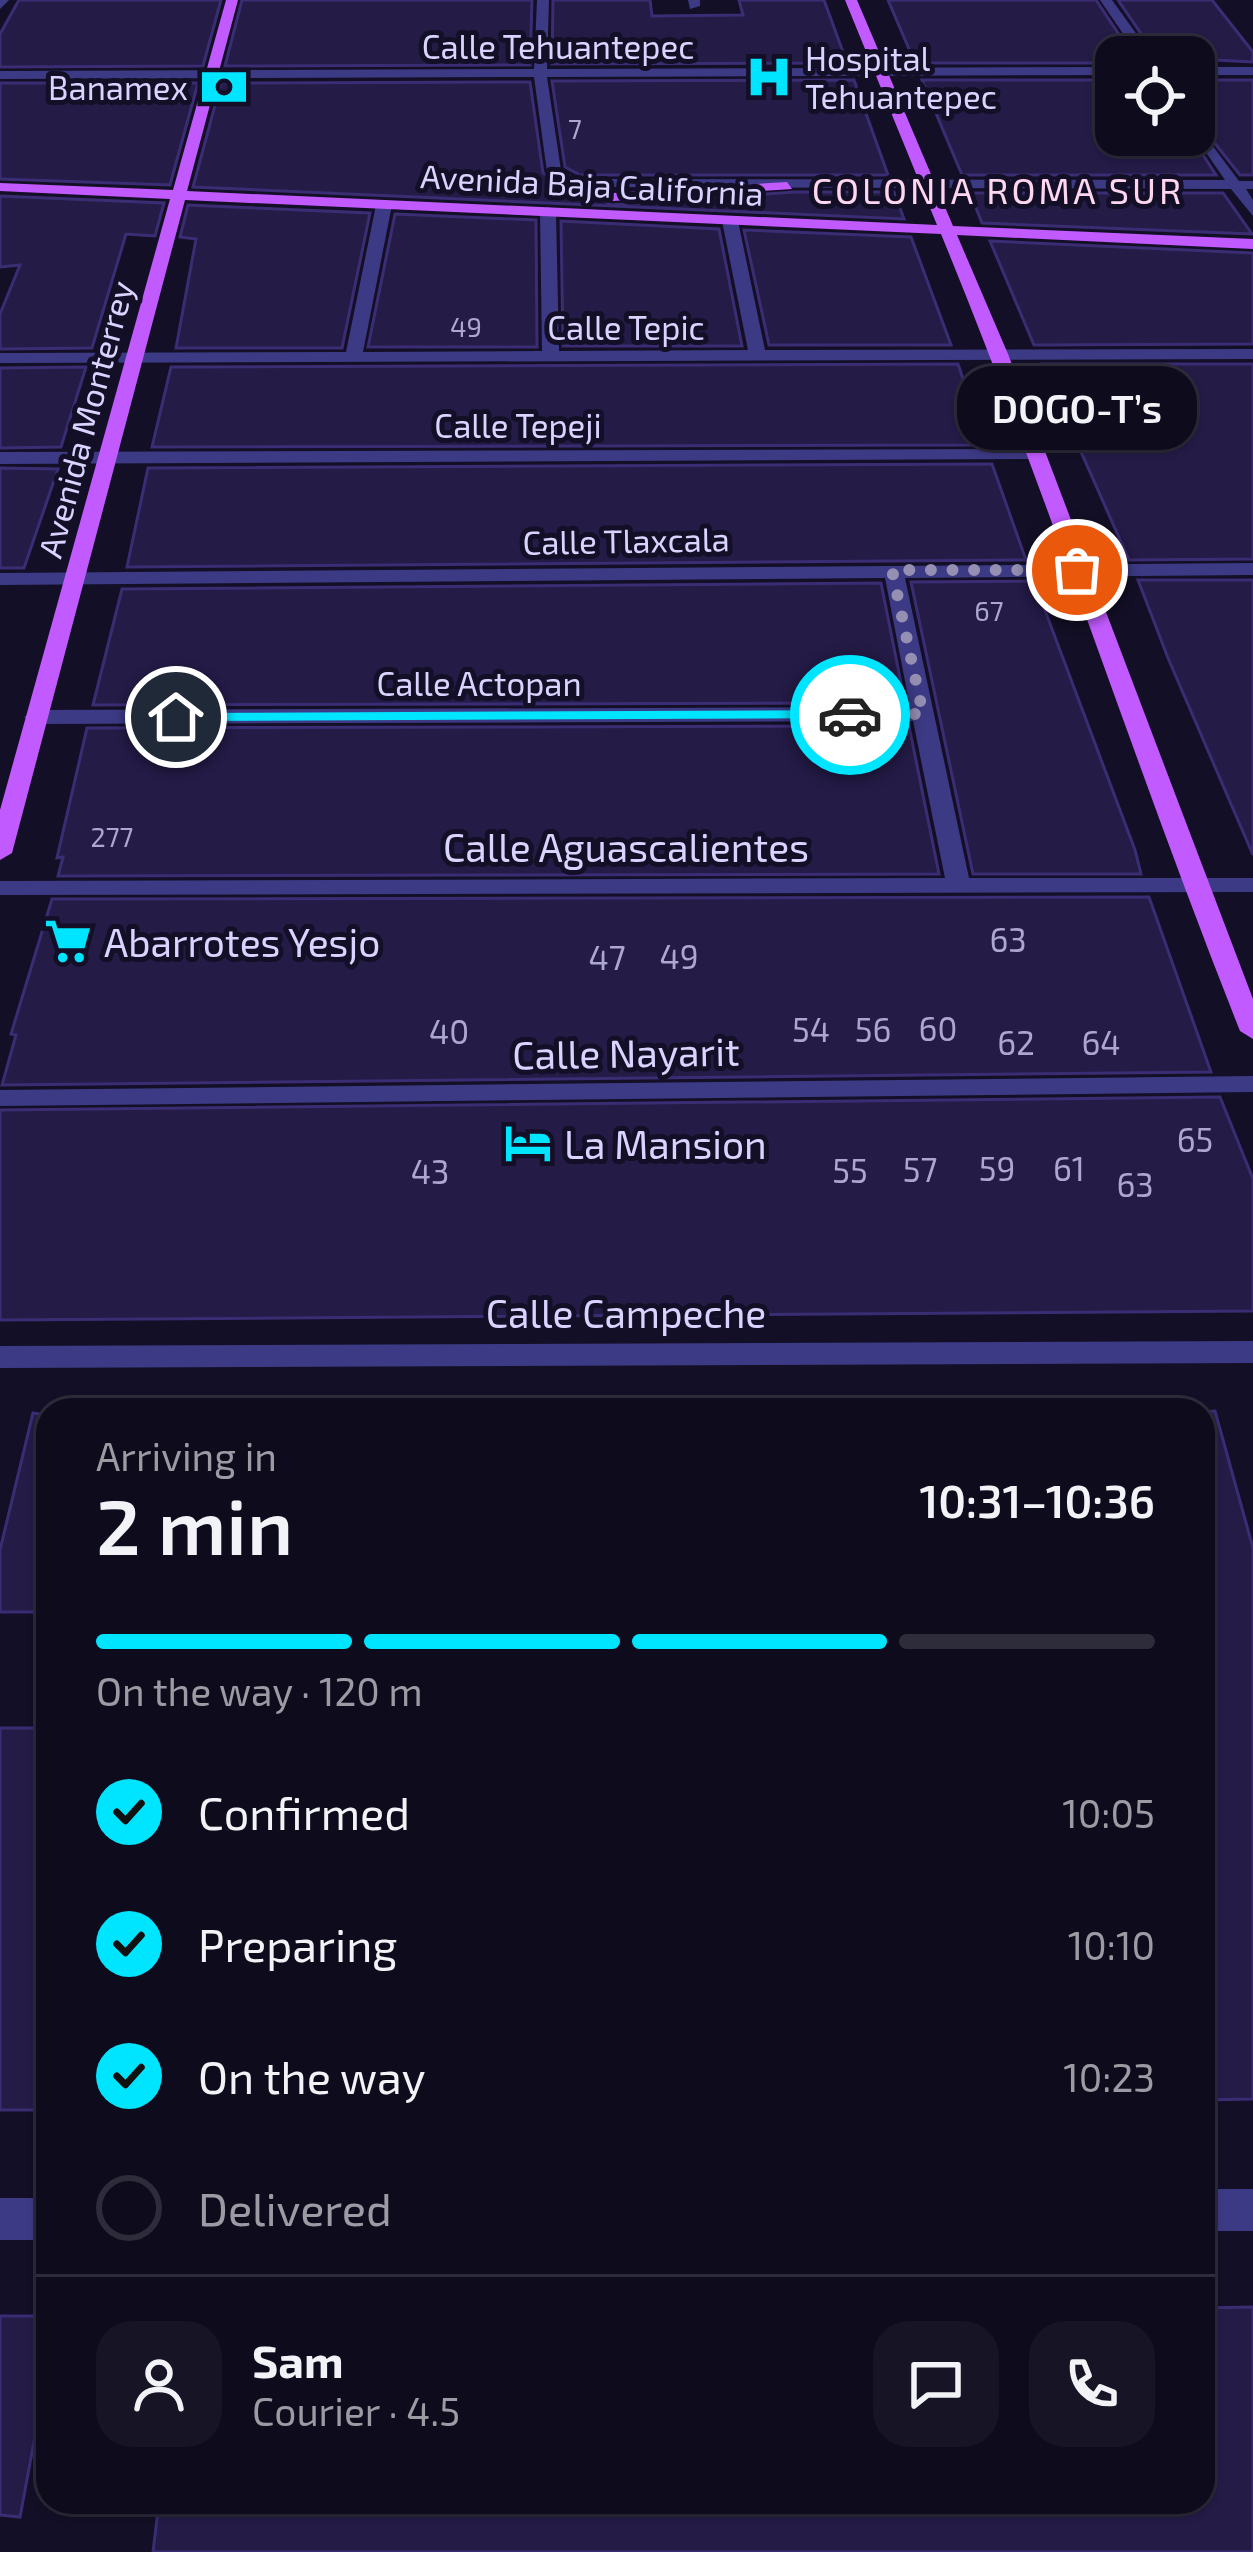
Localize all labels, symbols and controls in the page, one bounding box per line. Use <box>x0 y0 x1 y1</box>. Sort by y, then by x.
street label: Calle Tehuantepec <box>422 26 694 66</box>
map controls <box>1095 36 1215 156</box>
button: locate <box>1095 36 1215 156</box>
place label: Hospital Tehuantepec <box>805 38 997 116</box>
hospital icon: Hospital Tehuantepec <box>744 52 794 102</box>
bank icon: Banamex <box>199 62 249 112</box>
place label: Banamex <box>48 67 188 107</box>
house number: 7 <box>568 112 582 144</box>
street label: Avenida Baja California <box>419 155 765 213</box>
district label: COLONIA ROMA SUR <box>812 168 1184 211</box>
street label: Avenida Monterrey <box>29 276 141 562</box>
street label: Calle Tepic <box>547 307 705 347</box>
house number: 49 <box>450 310 482 342</box>
callout: DOGO-T’s <box>957 366 1197 450</box>
text: DOGO-T’s <box>992 384 1162 431</box>
street label: Calle Tepeji <box>434 405 602 445</box>
street label: Calle Tlaxcala <box>522 518 730 562</box>
pin <box>1026 519 1128 621</box>
icon: bag <box>1044 537 1110 603</box>
house number: 67 <box>974 594 1004 626</box>
courier <box>790 655 910 775</box>
street label: Calle Actopan <box>376 663 582 703</box>
pin <box>125 666 227 768</box>
icon: car <box>817 682 883 748</box>
icon: home <box>143 684 209 750</box>
house number: 277 <box>91 820 133 852</box>
street label: Calle Aguascalientes <box>443 823 809 870</box>
supermarket icon: Abarrotes Yesjo <box>43 916 93 966</box>
place label: Abarrotes Yesjo <box>104 918 380 965</box>
house number: 63 <box>989 919 1027 959</box>
house number: 49 <box>659 936 699 976</box>
house number: 47 <box>588 937 626 977</box>
house number: 60 <box>919 1008 957 1048</box>
house number: 54 <box>792 1009 830 1049</box>
house number: 56 <box>855 1009 891 1049</box>
house number: 40 <box>429 1011 469 1051</box>
house number: 62 <box>997 1022 1035 1062</box>
house number: 64 <box>1081 1022 1121 1062</box>
street label: Calle Nayarit <box>512 1027 740 1077</box>
hotel icon: La Mansion <box>503 1118 553 1168</box>
house number: 65 <box>1177 1119 1213 1159</box>
place label: La Mansion <box>564 1120 767 1167</box>
house number: 59 <box>979 1148 1015 1188</box>
house number: 61 <box>1053 1148 1085 1188</box>
house number: 57 <box>903 1149 937 1189</box>
house number: 55 <box>832 1150 868 1190</box>
house number: 43 <box>411 1151 449 1191</box>
house number: 63 <box>1116 1164 1154 1204</box>
street label: Calle Campeche <box>486 1289 766 1336</box>
text: Arriving in <box>96 1432 277 1479</box>
text: 10:31–10:36 <box>919 1473 1155 1527</box>
text: 2 min <box>96 1477 293 1571</box>
text: On the way · 120 m <box>96 1667 423 1714</box>
icon: check <box>96 1779 162 1845</box>
text: Confirmed <box>198 1785 410 1839</box>
text: 10:05 <box>1062 1789 1155 1836</box>
icon: check <box>96 1911 162 1977</box>
text: Preparing <box>198 1917 397 1971</box>
text: 10:10 <box>1068 1921 1155 1968</box>
icon: check <box>96 2043 162 2109</box>
text: On the way <box>198 2049 425 2103</box>
text: 10:23 <box>1063 2053 1155 2100</box>
text: Delivered <box>198 2181 392 2235</box>
button: person <box>96 2321 222 2447</box>
button: chat <box>873 2321 999 2447</box>
button: phone <box>1029 2321 1155 2447</box>
text: Sam <box>252 2333 344 2387</box>
text: Courier · 4.5 <box>252 2387 460 2434</box>

